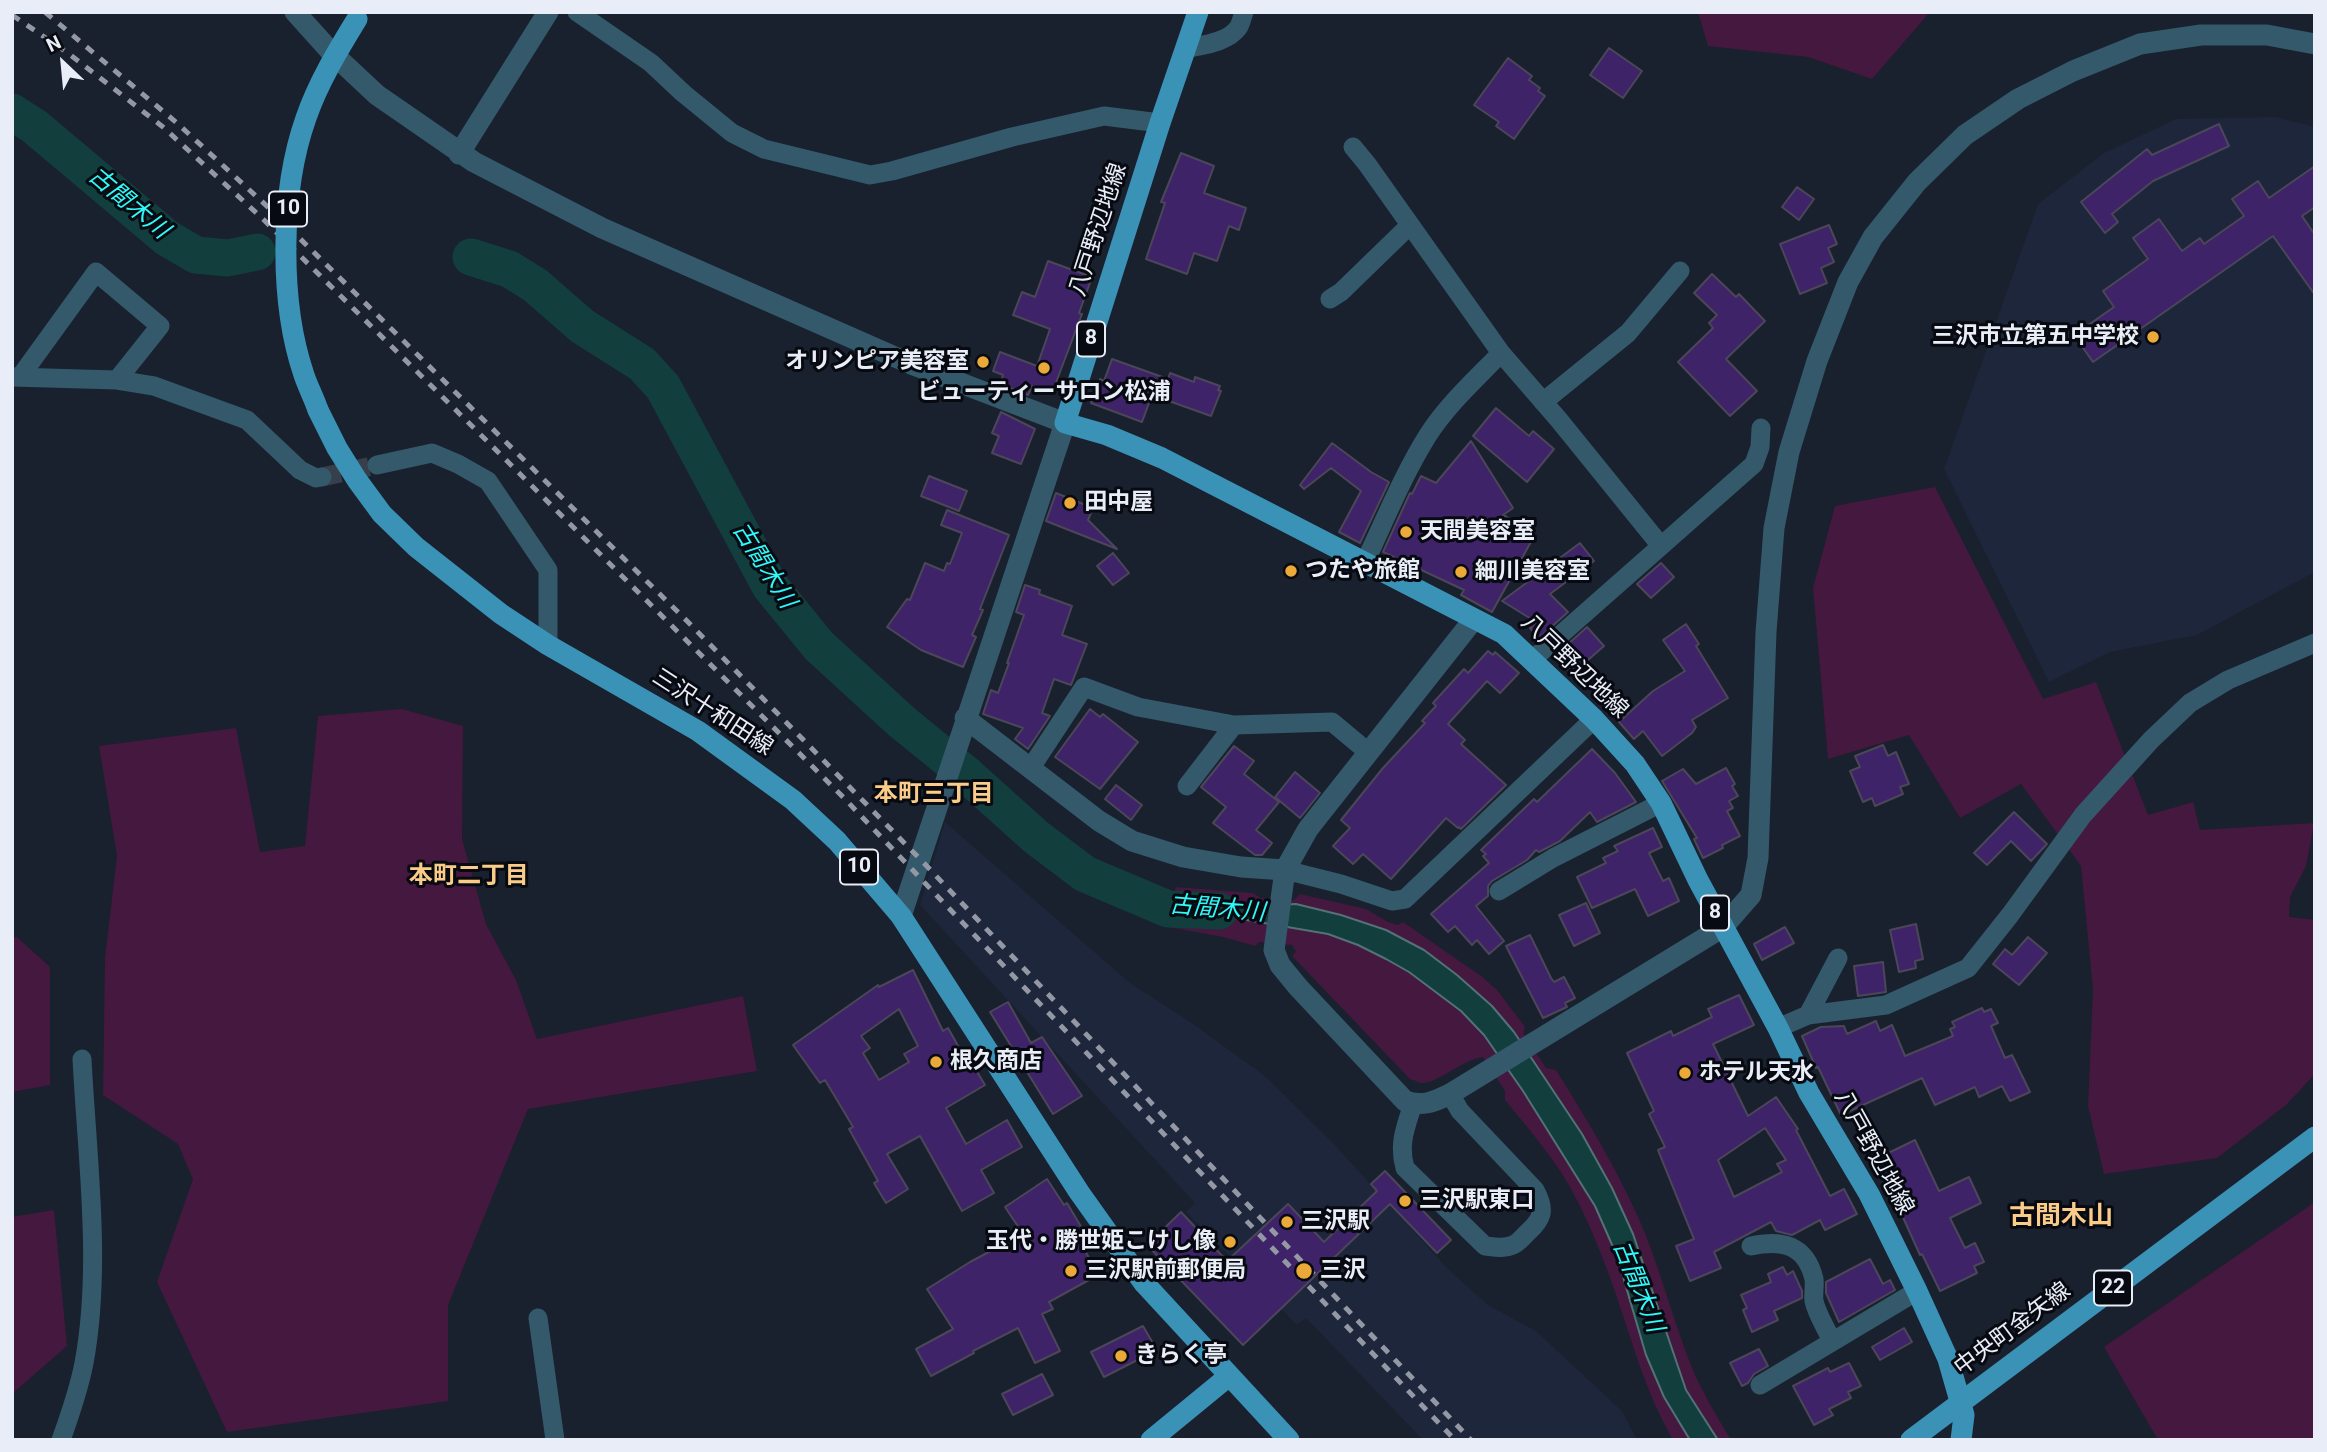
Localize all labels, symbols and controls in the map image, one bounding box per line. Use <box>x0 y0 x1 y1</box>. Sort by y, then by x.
north arrow <box>28 28 98 98</box>
text: N <box>43 30 65 57</box>
street label: 八戸野辺地線 <box>1065 160 1133 300</box>
water label: 古間木川 <box>82 162 174 246</box>
road number: 10 <box>269 192 307 227</box>
road number: 8 <box>1077 322 1105 356</box>
place label: 三沢市立第五中学校 <box>1932 323 2139 351</box>
marker: 三沢市立第五中学校 <box>2145 329 2161 345</box>
place label: オリンピア美容室 <box>785 348 969 376</box>
marker: オリンピア美容室 <box>975 354 991 370</box>
marker: ビューティーサロン松浦 <box>1036 360 1052 376</box>
place label: ビューティーサロン松浦 <box>918 379 1170 407</box>
place label: 田中屋 <box>1084 489 1153 517</box>
marker: 田中屋 <box>1062 495 1078 511</box>
water label: 古間木川 <box>725 518 801 614</box>
place label: 天間美容室 <box>1420 518 1535 546</box>
marker: 天間美容室 <box>1398 524 1414 540</box>
place label: つたや旅館 <box>1305 557 1420 585</box>
place label: 細川美容室 <box>1475 558 1590 586</box>
marker: つたや旅館 <box>1283 563 1299 579</box>
marker: 細川美容室 <box>1453 564 1469 580</box>
street label: 八戸野辺地線 <box>1515 609 1633 725</box>
street label: 三沢十和田線 <box>647 664 777 762</box>
district label: 本町三丁目 <box>874 781 994 809</box>
road number: 10 <box>840 850 878 884</box>
district label: 本町二丁目 <box>409 863 529 891</box>
water label: 古間木川 <box>1168 891 1266 929</box>
road number: 8 <box>1701 895 1729 930</box>
place label: 根久商店 <box>950 1048 1042 1076</box>
marker: 根久商店 <box>928 1054 944 1070</box>
place label: ホテル天水 <box>1699 1059 1814 1087</box>
marker: ホテル天水 <box>1677 1065 1693 1081</box>
street label: 八戸野辺地線 <box>1827 1086 1919 1220</box>
place label: 三沢駅東口 <box>1419 1187 1534 1215</box>
marker: 三沢駅東口 <box>1397 1193 1413 1209</box>
district label: 古間木山 <box>2009 1201 2113 1233</box>
place label: 三沢駅 <box>1301 1208 1370 1236</box>
marker: 三沢駅 <box>1279 1214 1295 1230</box>
place label: 玉代・勝世姫こけし像 <box>986 1228 1216 1256</box>
marker: 玉代・勝世姫こけし像 <box>1222 1234 1238 1250</box>
water label: 古間木川 <box>1606 1237 1668 1337</box>
place label: 三沢駅前郵便局 <box>1085 1257 1246 1285</box>
place label: 三沢 <box>1320 1257 1366 1285</box>
marker: 三沢 <box>1294 1261 1314 1281</box>
marker: 三沢駅前郵便局 <box>1063 1263 1079 1279</box>
road number: 22 <box>2094 1270 2132 1306</box>
street label: 中央町金矢線 <box>1950 1277 2076 1383</box>
place label: きらく亭 <box>1135 1342 1227 1370</box>
marker: きらく亭 <box>1113 1348 1129 1364</box>

